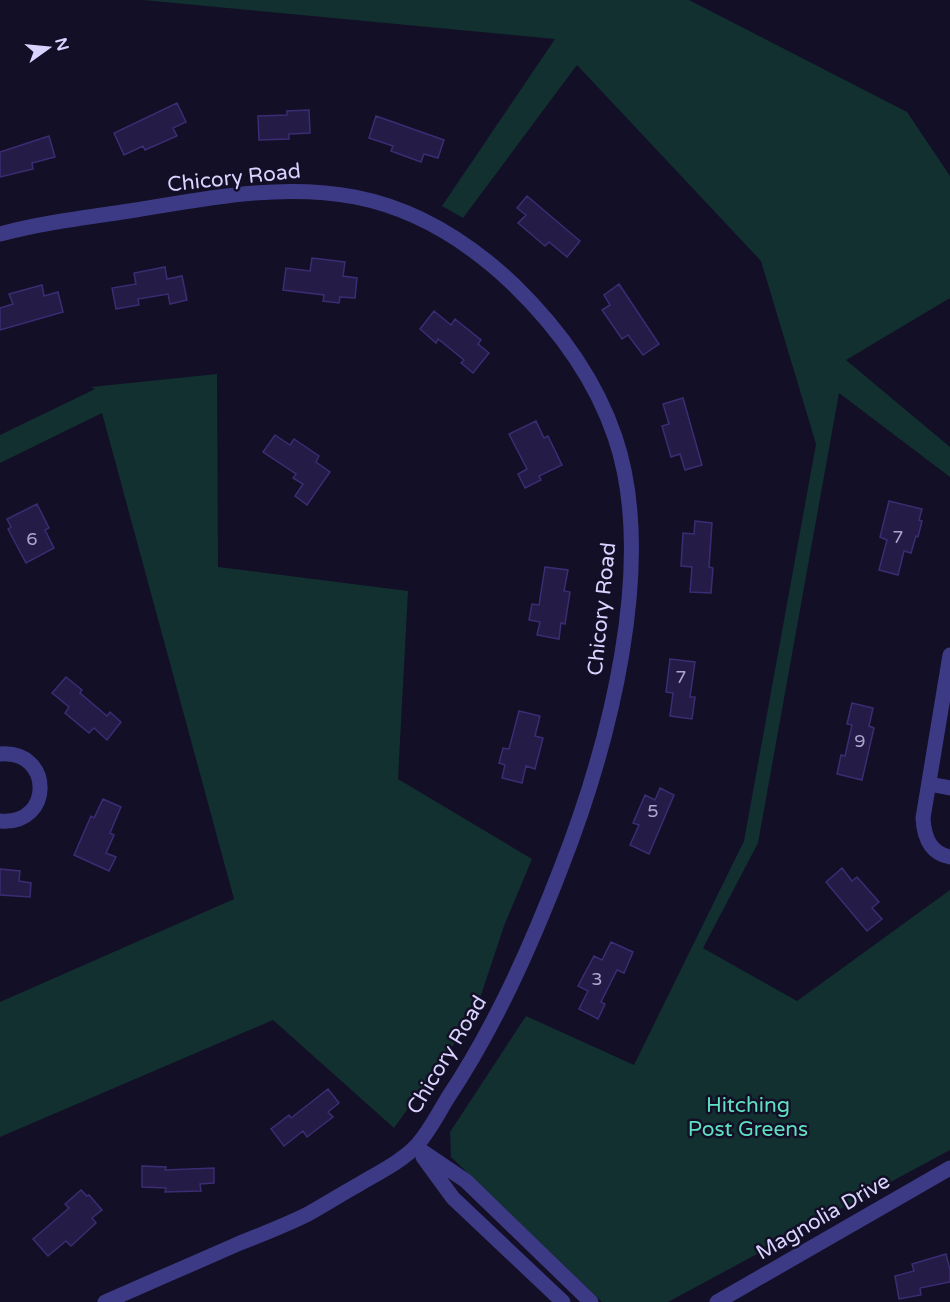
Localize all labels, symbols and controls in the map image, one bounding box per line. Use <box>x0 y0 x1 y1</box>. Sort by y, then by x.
north arrow <box>18 18 78 78</box>
text: N <box>50 36 73 53</box>
street label: Chicory Road <box>166 159 302 197</box>
house number: 7 <box>892 526 904 548</box>
house number: 6 <box>26 528 38 550</box>
street label: Chicory Road <box>583 541 621 677</box>
house number: 7 <box>675 666 687 688</box>
house number: 9 <box>854 730 866 752</box>
house number: 5 <box>647 800 659 822</box>
house number: 3 <box>591 968 603 990</box>
street label: Chicory Road <box>402 991 492 1119</box>
park label: Hitching Post Greens <box>688 1093 808 1142</box>
street label: Magnolia Drive <box>752 1169 894 1265</box>

